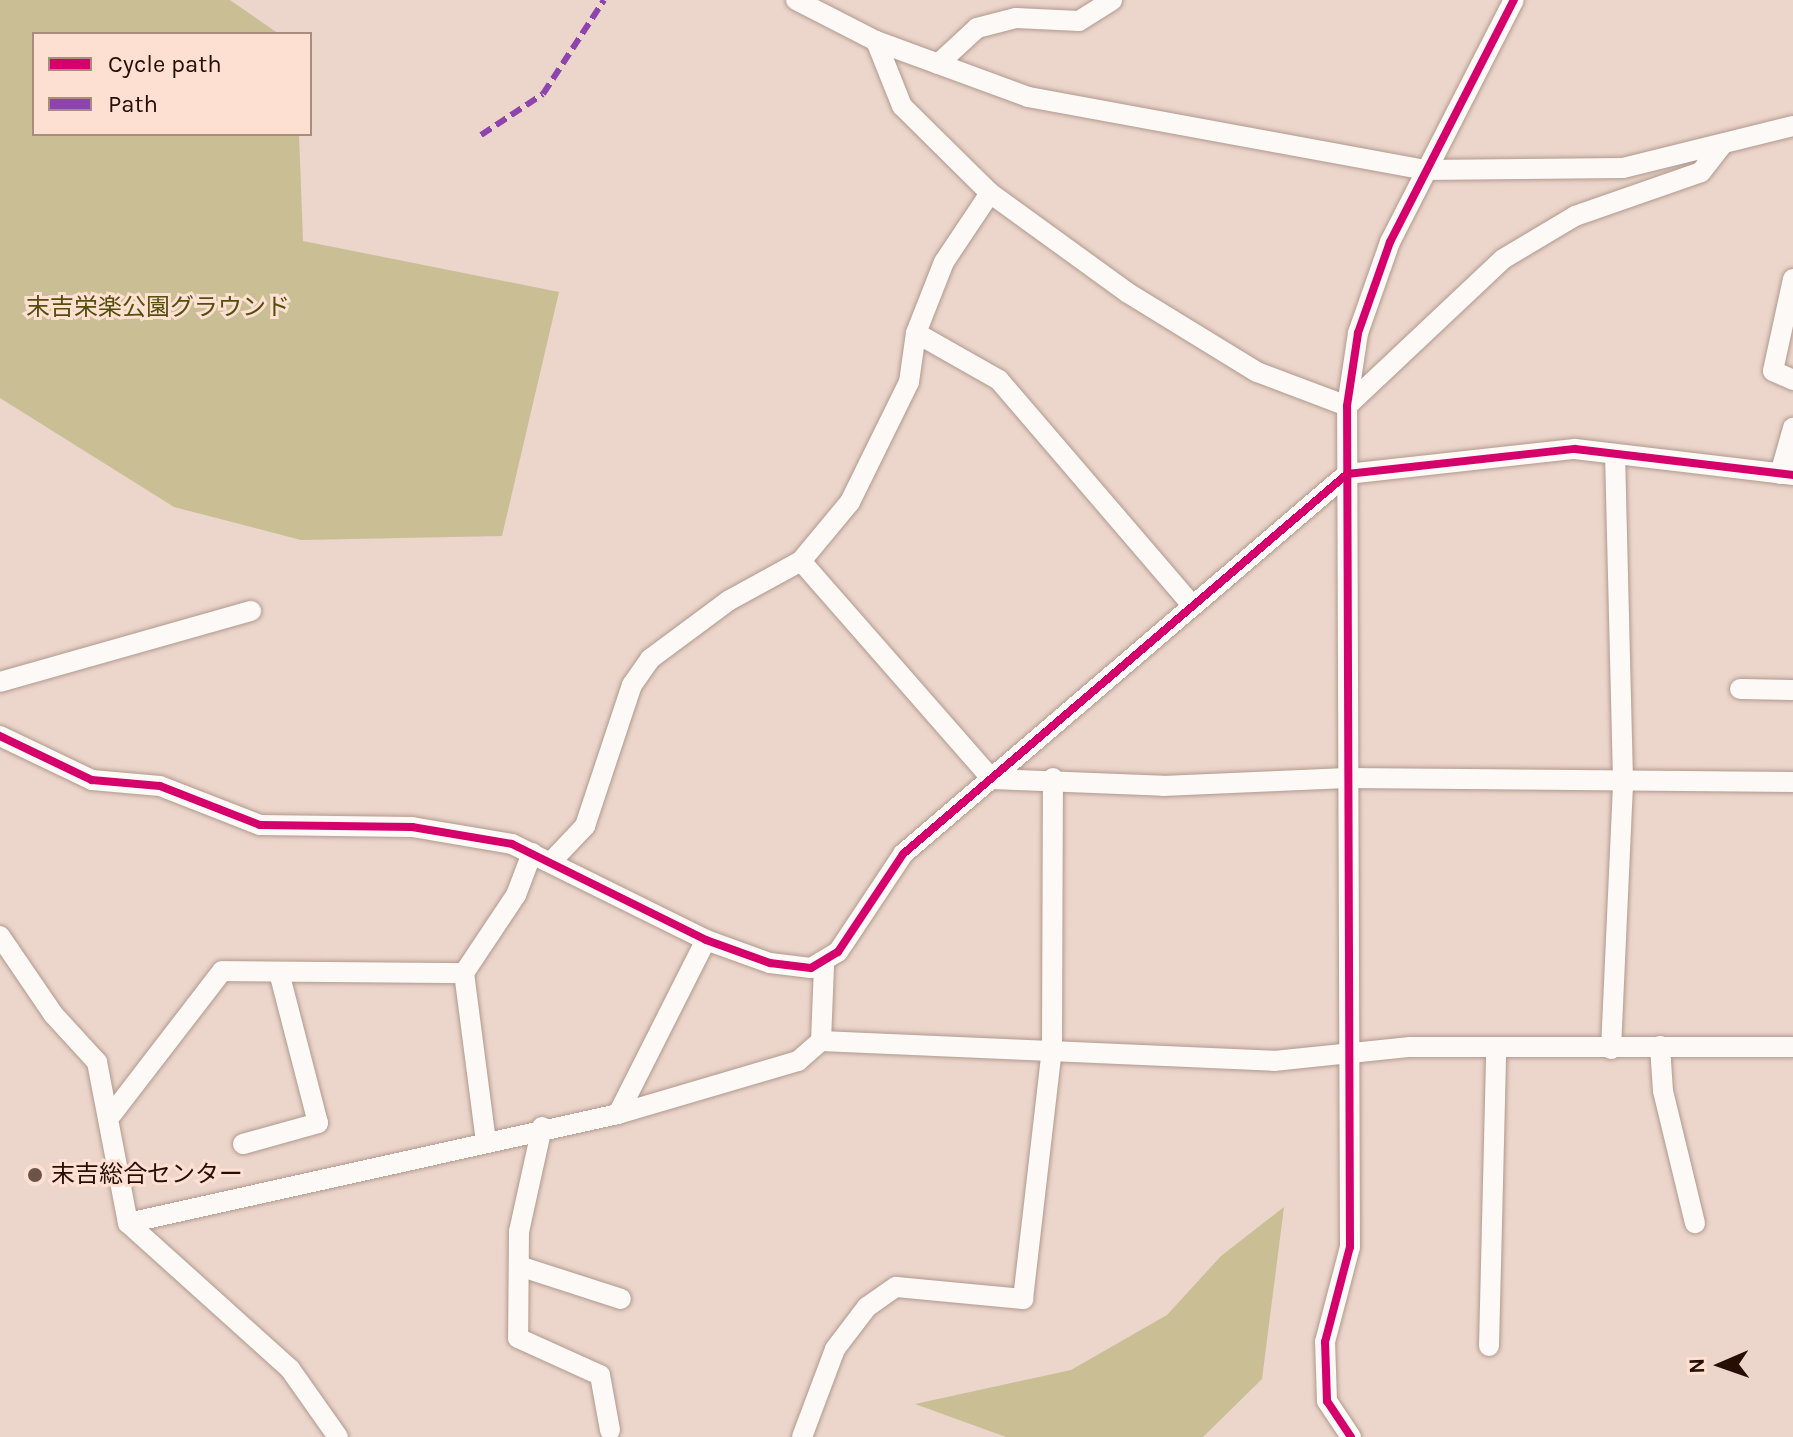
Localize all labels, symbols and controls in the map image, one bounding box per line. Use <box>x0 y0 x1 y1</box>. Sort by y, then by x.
legend <box>32 32 312 136</box>
text: Cycle path <box>108 50 222 78</box>
text: Path <box>108 90 158 118</box>
park label: 末吉栄楽公園グラウンド <box>26 294 290 322</box>
place label: 末吉総合センター <box>51 1161 243 1189</box>
marker: 末吉総合センター <box>26 1166 44 1184</box>
north arrow <box>1681 1325 1761 1405</box>
text: N <box>1684 1357 1710 1374</box>

